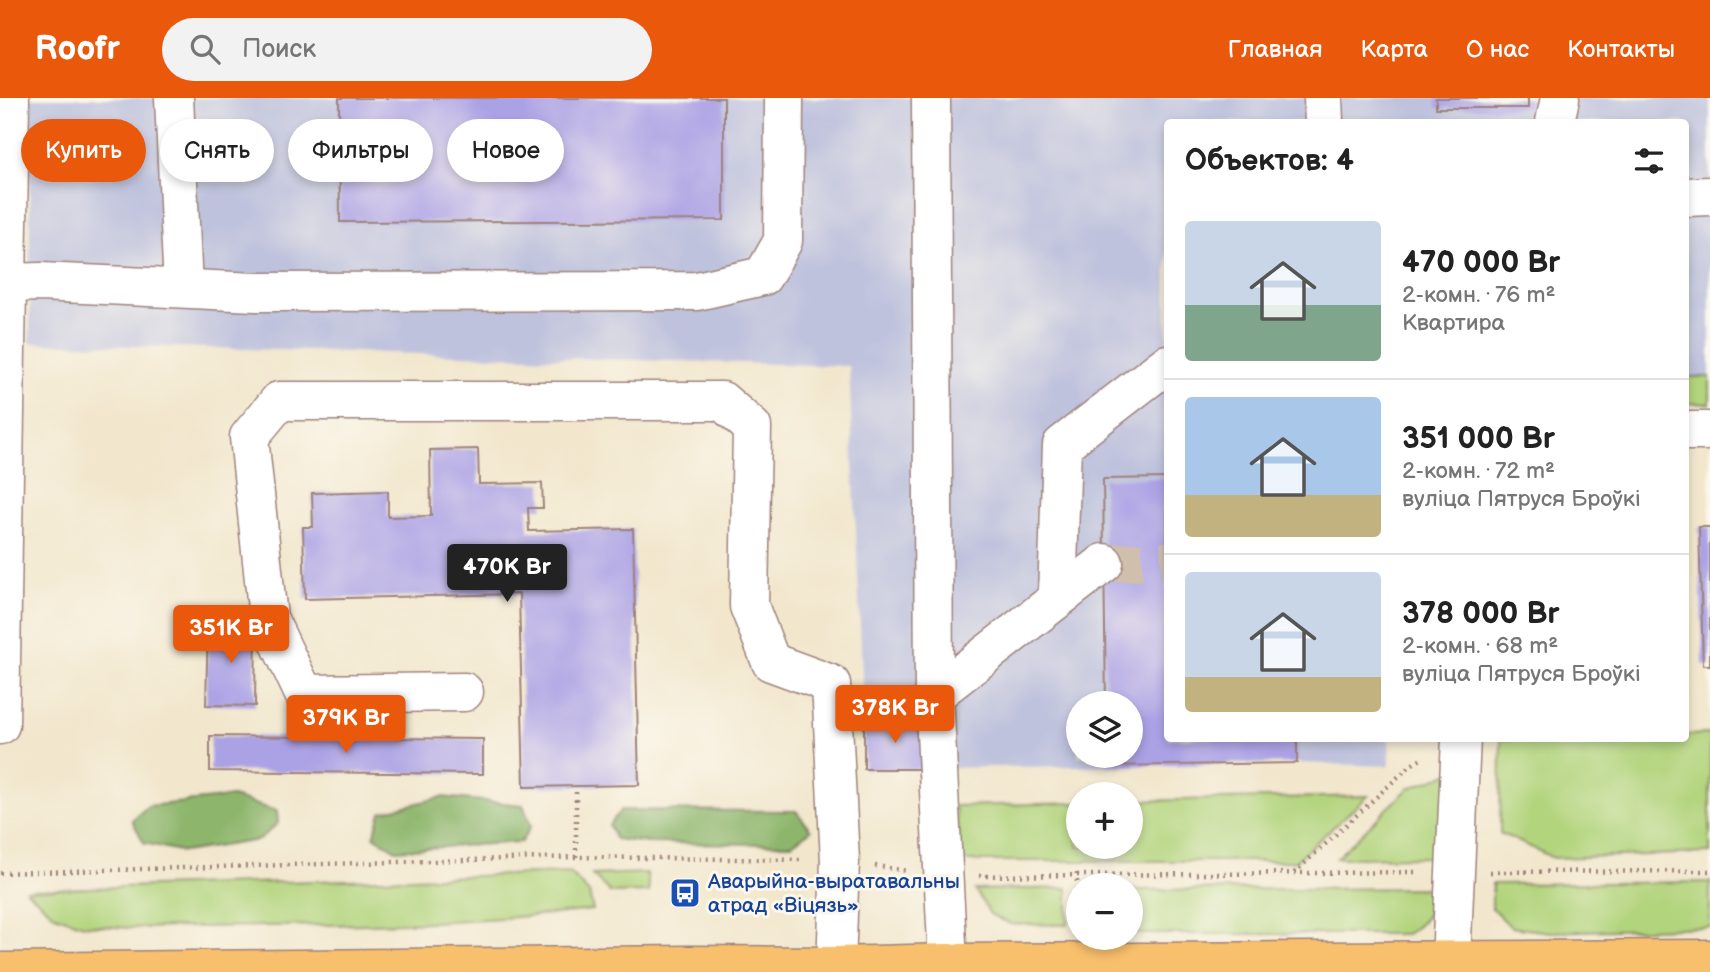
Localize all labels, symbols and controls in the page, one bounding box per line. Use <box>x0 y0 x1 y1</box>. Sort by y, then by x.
search box <box>162 18 652 81</box>
text: Roofr <box>35 29 120 69</box>
icon: search <box>186 30 224 68</box>
text: Поиск <box>242 34 316 65</box>
text: Главная <box>1228 35 1322 64</box>
text: Карта <box>1360 35 1428 64</box>
text: О нас <box>1466 35 1529 64</box>
text: Контакты <box>1567 35 1675 64</box>
chip: Купить <box>21 119 146 182</box>
chip: Снять <box>160 119 274 182</box>
chip: Фильтры <box>288 119 433 182</box>
chip: Новое <box>447 119 564 182</box>
icon: filters <box>1630 142 1668 180</box>
text: Объектов: 4 <box>1185 143 1354 179</box>
text: 470 000 Br <box>1402 245 1560 281</box>
icon: home <box>1241 249 1325 333</box>
text: 2-комн. · 76 m² <box>1402 281 1555 309</box>
text: Квартира <box>1402 309 1505 337</box>
text: 351 000 Br <box>1402 421 1555 457</box>
icon: home <box>1241 425 1325 509</box>
text: 2-комн. · 72 m² <box>1402 457 1555 485</box>
text: вуліца Пятруся Броўкі <box>1402 485 1641 513</box>
pin: 470K Br <box>442 545 572 604</box>
text: 470K Br <box>463 553 551 581</box>
text: 378 000 Br <box>1402 596 1560 632</box>
icon: home <box>1241 600 1325 684</box>
pin: 351K Br <box>166 606 296 665</box>
text: 351K Br <box>189 614 273 642</box>
text: 2-комн. · 68 m² <box>1402 632 1558 660</box>
text: вуліца Пятруся Броўкі <box>1402 660 1641 688</box>
pin: 378K Br <box>830 686 960 745</box>
map controls <box>1066 691 1143 950</box>
button: layers <box>1066 691 1143 768</box>
text: 378K Br <box>851 694 939 722</box>
pin: 379K Br <box>281 696 411 755</box>
text: 379K Br <box>303 704 389 732</box>
button: + <box>1066 782 1143 859</box>
place label: Аварыйна-выратавальны атрад «Віцязь» <box>707 869 960 918</box>
button: − <box>1066 873 1143 950</box>
bus stop icon: Аварыйна-выратавальны атрад «Віцязь» <box>668 876 702 910</box>

